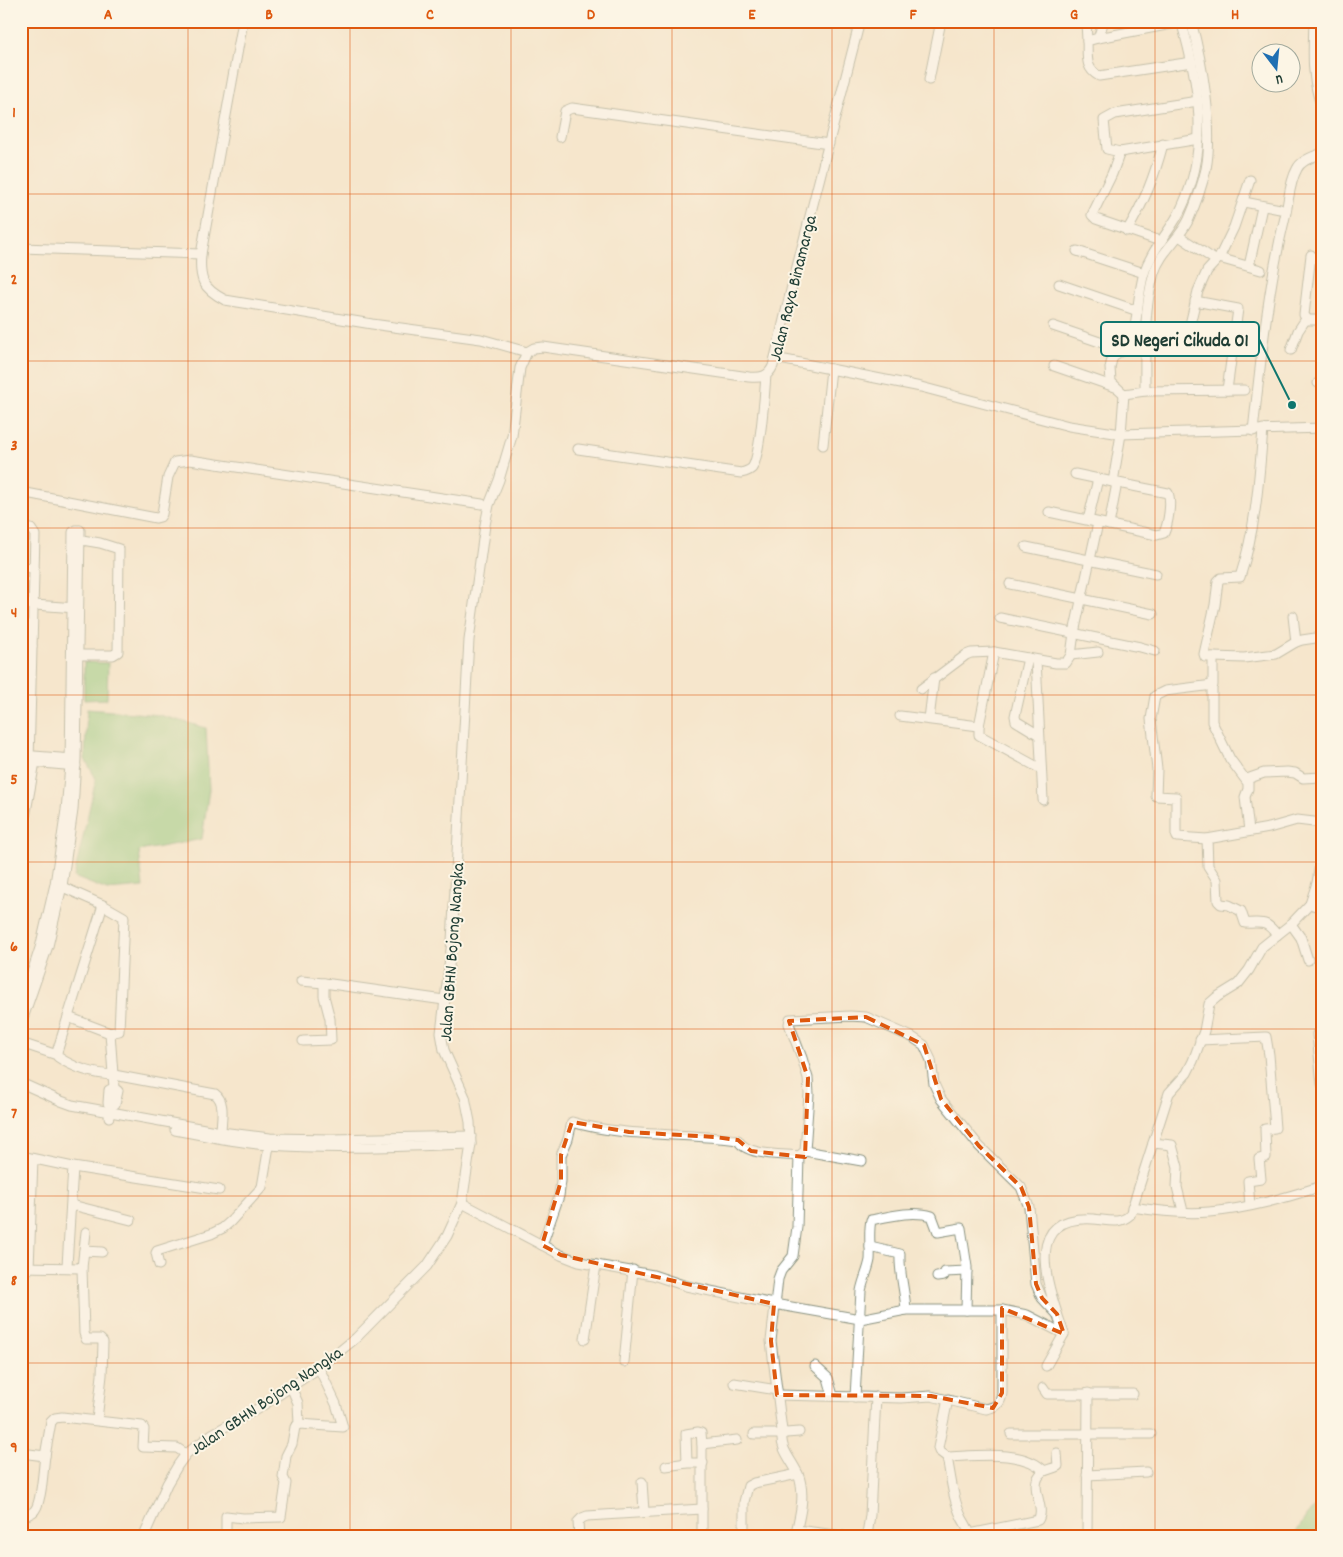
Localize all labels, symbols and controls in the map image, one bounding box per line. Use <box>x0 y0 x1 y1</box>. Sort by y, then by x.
text: A <box>104 4 113 27</box>
text: B <box>265 4 273 27</box>
text: C <box>426 4 434 27</box>
text: D <box>587 4 596 27</box>
text: E <box>748 4 756 27</box>
text: F <box>909 4 917 27</box>
text: G <box>1070 4 1078 27</box>
text: H <box>1231 4 1239 27</box>
north arrow <box>1250 42 1300 92</box>
text: U <box>1273 68 1285 89</box>
text: 1 <box>12 102 16 125</box>
street label: Jalan Raya Binamarga <box>764 212 825 364</box>
text: 2 <box>11 269 18 292</box>
callout: SD Negeri Cikuda 01 <box>1101 322 1259 356</box>
text: SD Negeri Cikuda 01 <box>1111 329 1249 356</box>
text: 3 <box>10 435 18 458</box>
text: 4 <box>11 602 17 625</box>
text: 5 <box>10 769 18 792</box>
street label: Jalan GBHN Bojong Nangka <box>435 861 472 1042</box>
text: 6 <box>10 936 18 959</box>
text: 7 <box>11 1103 17 1126</box>
text: 8 <box>11 1270 18 1293</box>
street label: Jalan GBHN Bojong Nangka <box>186 1341 349 1462</box>
text: 9 <box>10 1437 18 1460</box>

